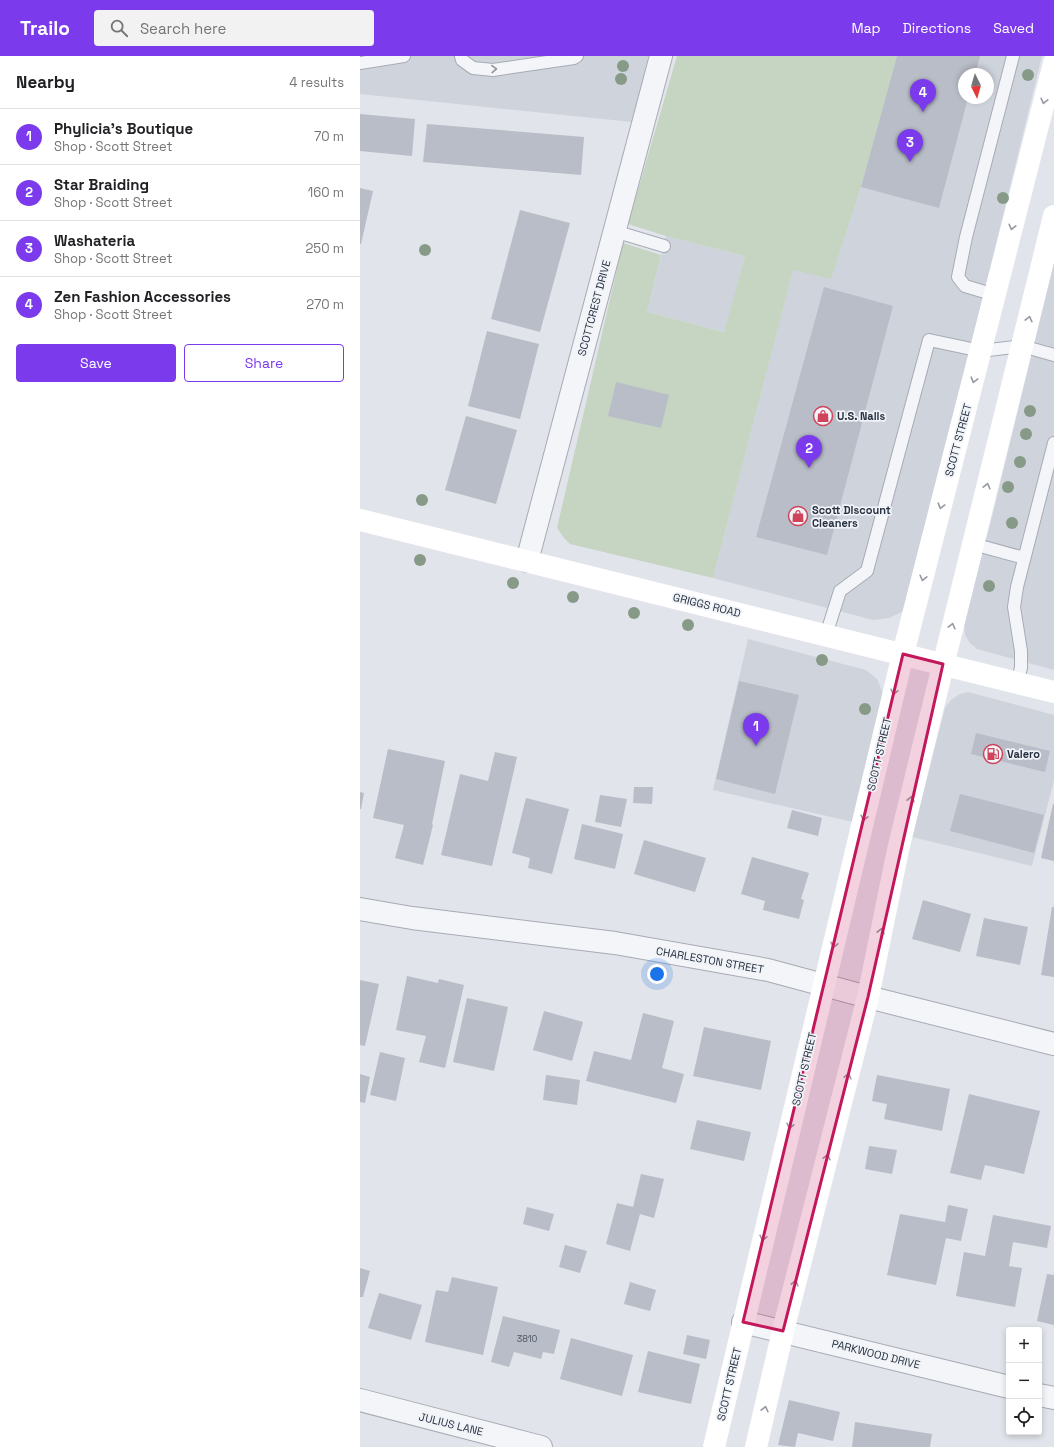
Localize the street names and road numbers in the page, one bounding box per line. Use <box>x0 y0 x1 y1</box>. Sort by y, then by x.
street label: SCOTTCREST DRIVE <box>574 258 614 358</box>
street label: SCOTT STREET <box>942 401 975 478</box>
street label: GRIGGS ROAD <box>672 590 742 620</box>
street label: SCOTT STREET <box>864 715 894 792</box>
street label: CHARLESTON STREET <box>655 944 765 976</box>
street label: SCOTT STREET <box>789 1030 819 1107</box>
street label: PARKWOOD DRIVE <box>830 1336 922 1372</box>
street label: SCOTT STREET <box>714 1345 744 1422</box>
street label: JULIUS LANE <box>417 1409 485 1439</box>

